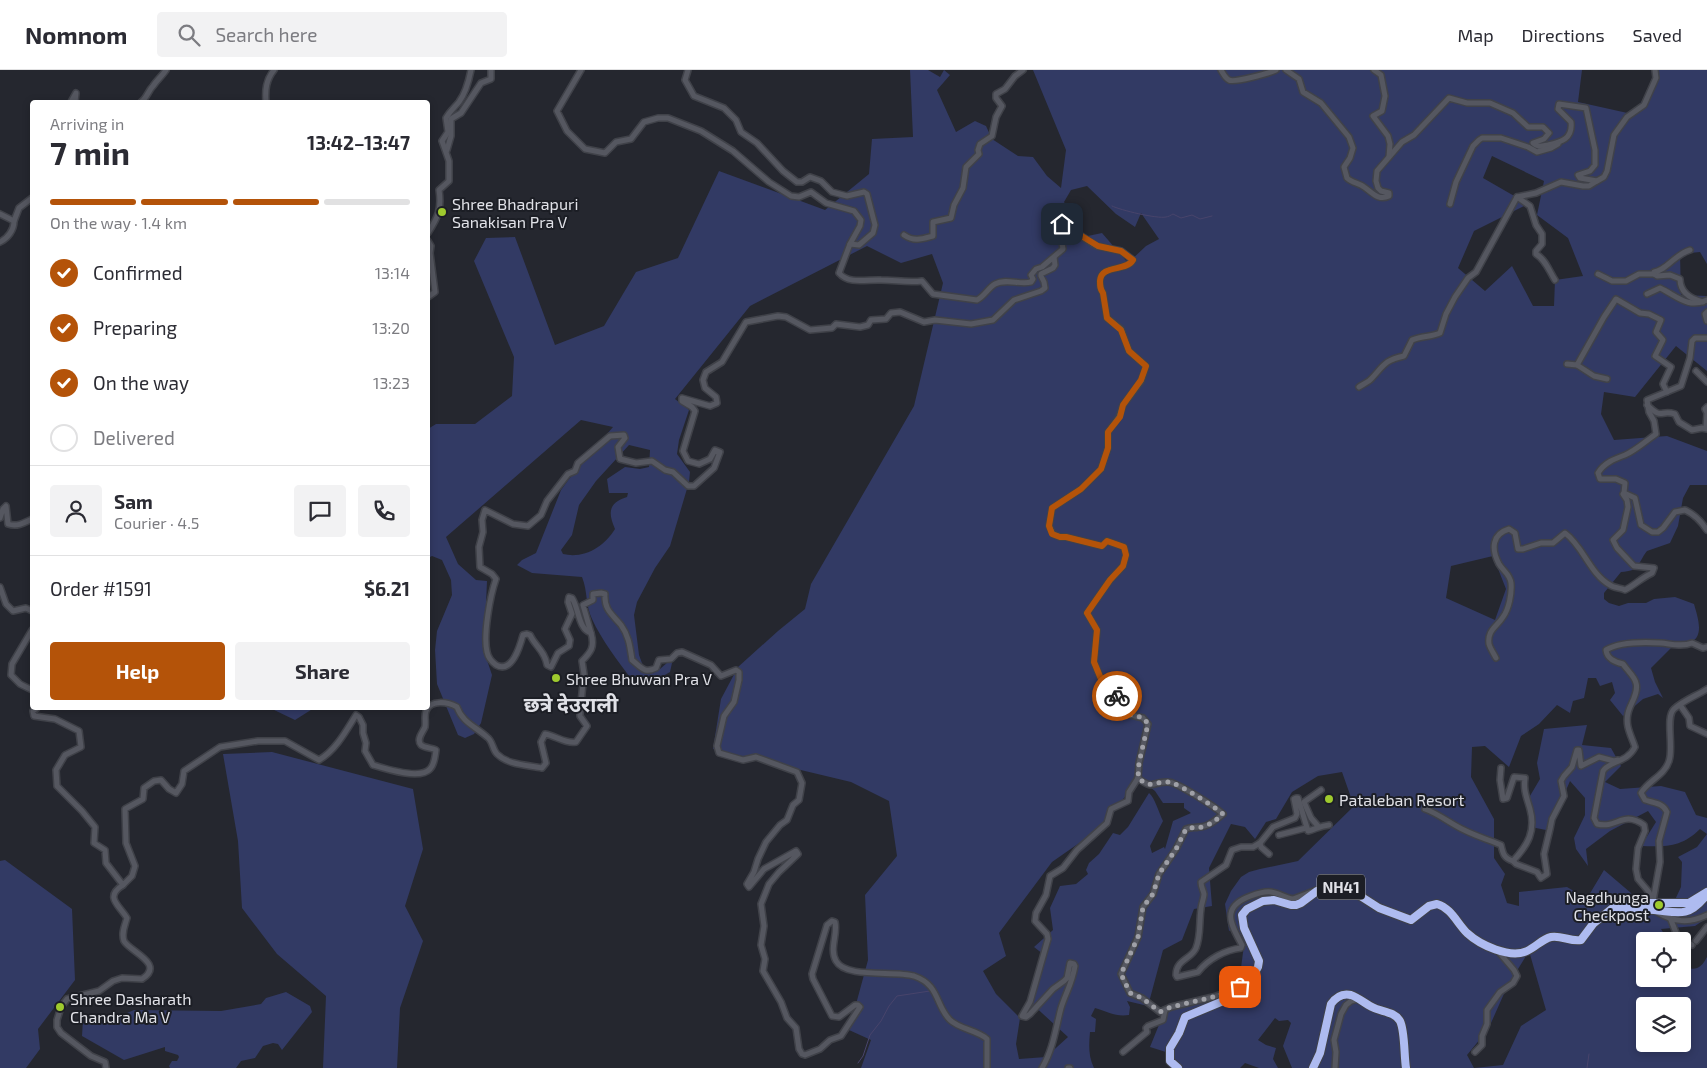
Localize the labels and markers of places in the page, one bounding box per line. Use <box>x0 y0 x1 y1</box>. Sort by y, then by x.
place label: Shree Bhadrapuri Sanakisan Pra V <box>452 194 578 231</box>
pin <box>1041 203 1083 245</box>
marker: Shree Bhadrapuri Sanakisan Pra V <box>436 206 448 218</box>
place label: Shree Bhuwan Pra V <box>566 669 712 688</box>
marker: Shree Bhuwan Pra V <box>550 672 562 684</box>
place label: Pataleban Resort <box>1339 790 1464 809</box>
marker: Pataleban Resort <box>1323 793 1335 805</box>
place label: Nagdhunga Checkpost <box>1566 887 1649 924</box>
marker: Nagdhunga Checkpost <box>1653 899 1665 911</box>
pin <box>1219 966 1261 1008</box>
place label: Shree Dasharath Chandra Ma V <box>70 989 191 1026</box>
marker: Shree Dasharath Chandra Ma V <box>54 1001 66 1013</box>

